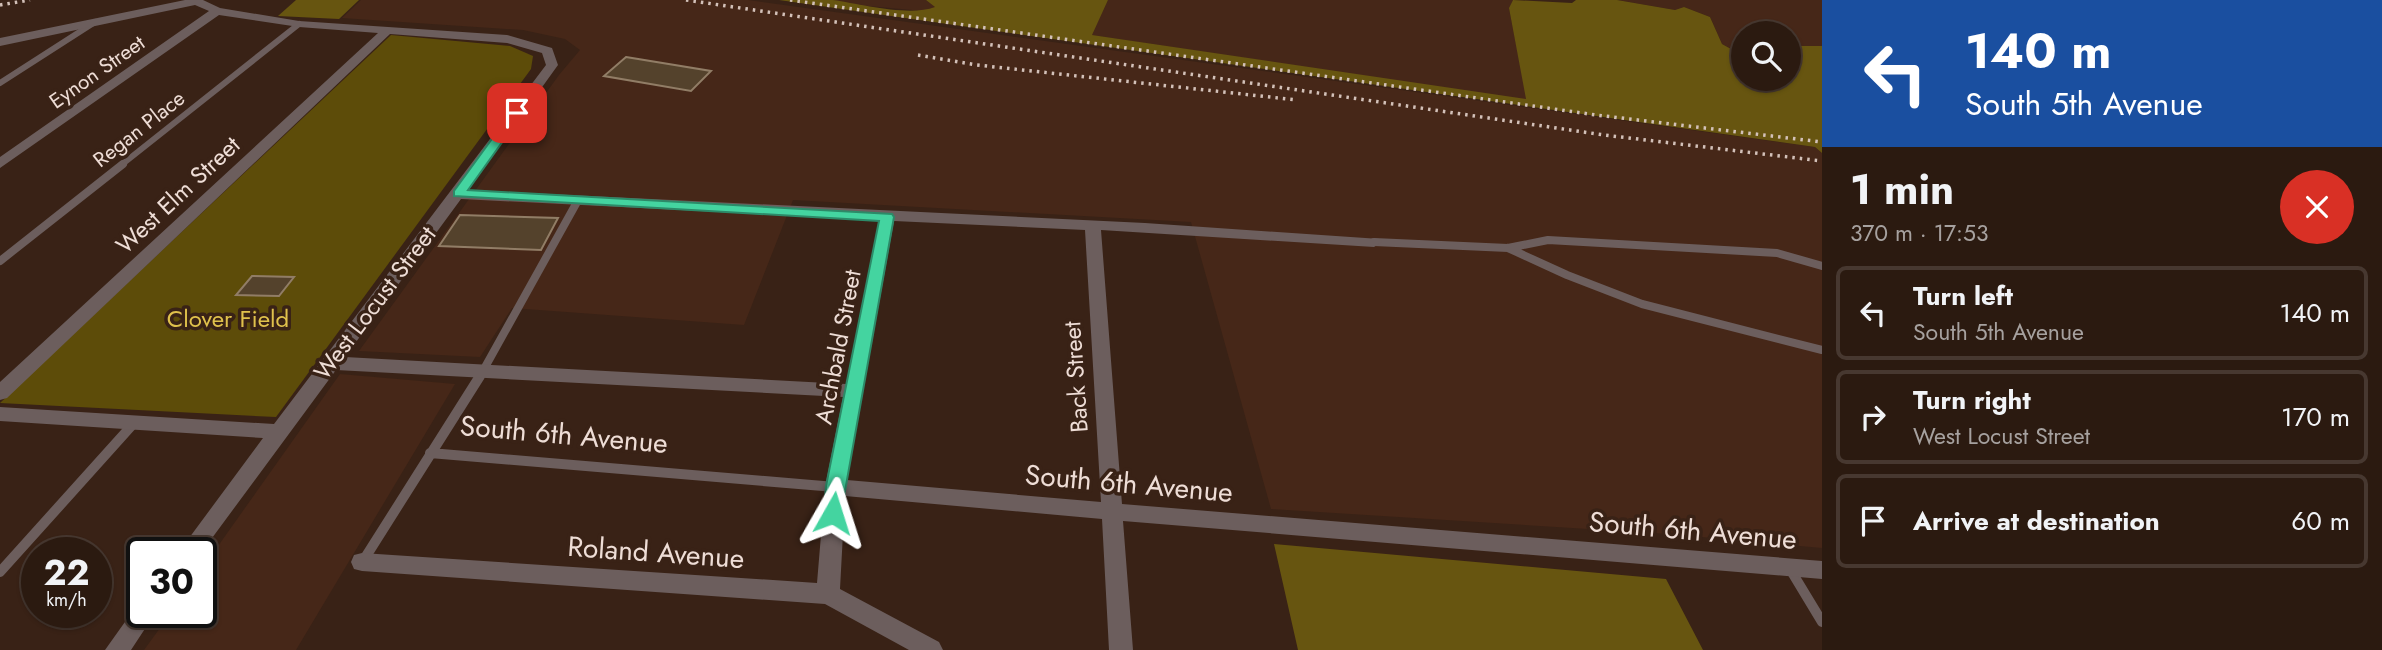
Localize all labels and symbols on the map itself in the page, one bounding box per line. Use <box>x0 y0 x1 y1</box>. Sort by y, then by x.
street label: Eynon Street <box>43 28 151 116</box>
street label: Regan Place <box>87 83 191 174</box>
pin <box>487 83 547 143</box>
street label: West Elm Street <box>108 128 248 262</box>
street label: West Locust Street <box>305 218 444 387</box>
street label: Archbald Street <box>805 266 870 427</box>
park label: Clover Field <box>167 301 289 336</box>
street label: Back Street <box>1054 320 1097 434</box>
street label: South 6th Avenue <box>458 405 670 464</box>
street label: South 6th Avenue <box>1023 454 1235 513</box>
position arrow <box>796 476 870 550</box>
street label: South 6th Avenue <box>1587 501 1799 560</box>
street label: Roland Avenue <box>566 526 746 579</box>
speed limit sign: 30 <box>126 537 217 628</box>

